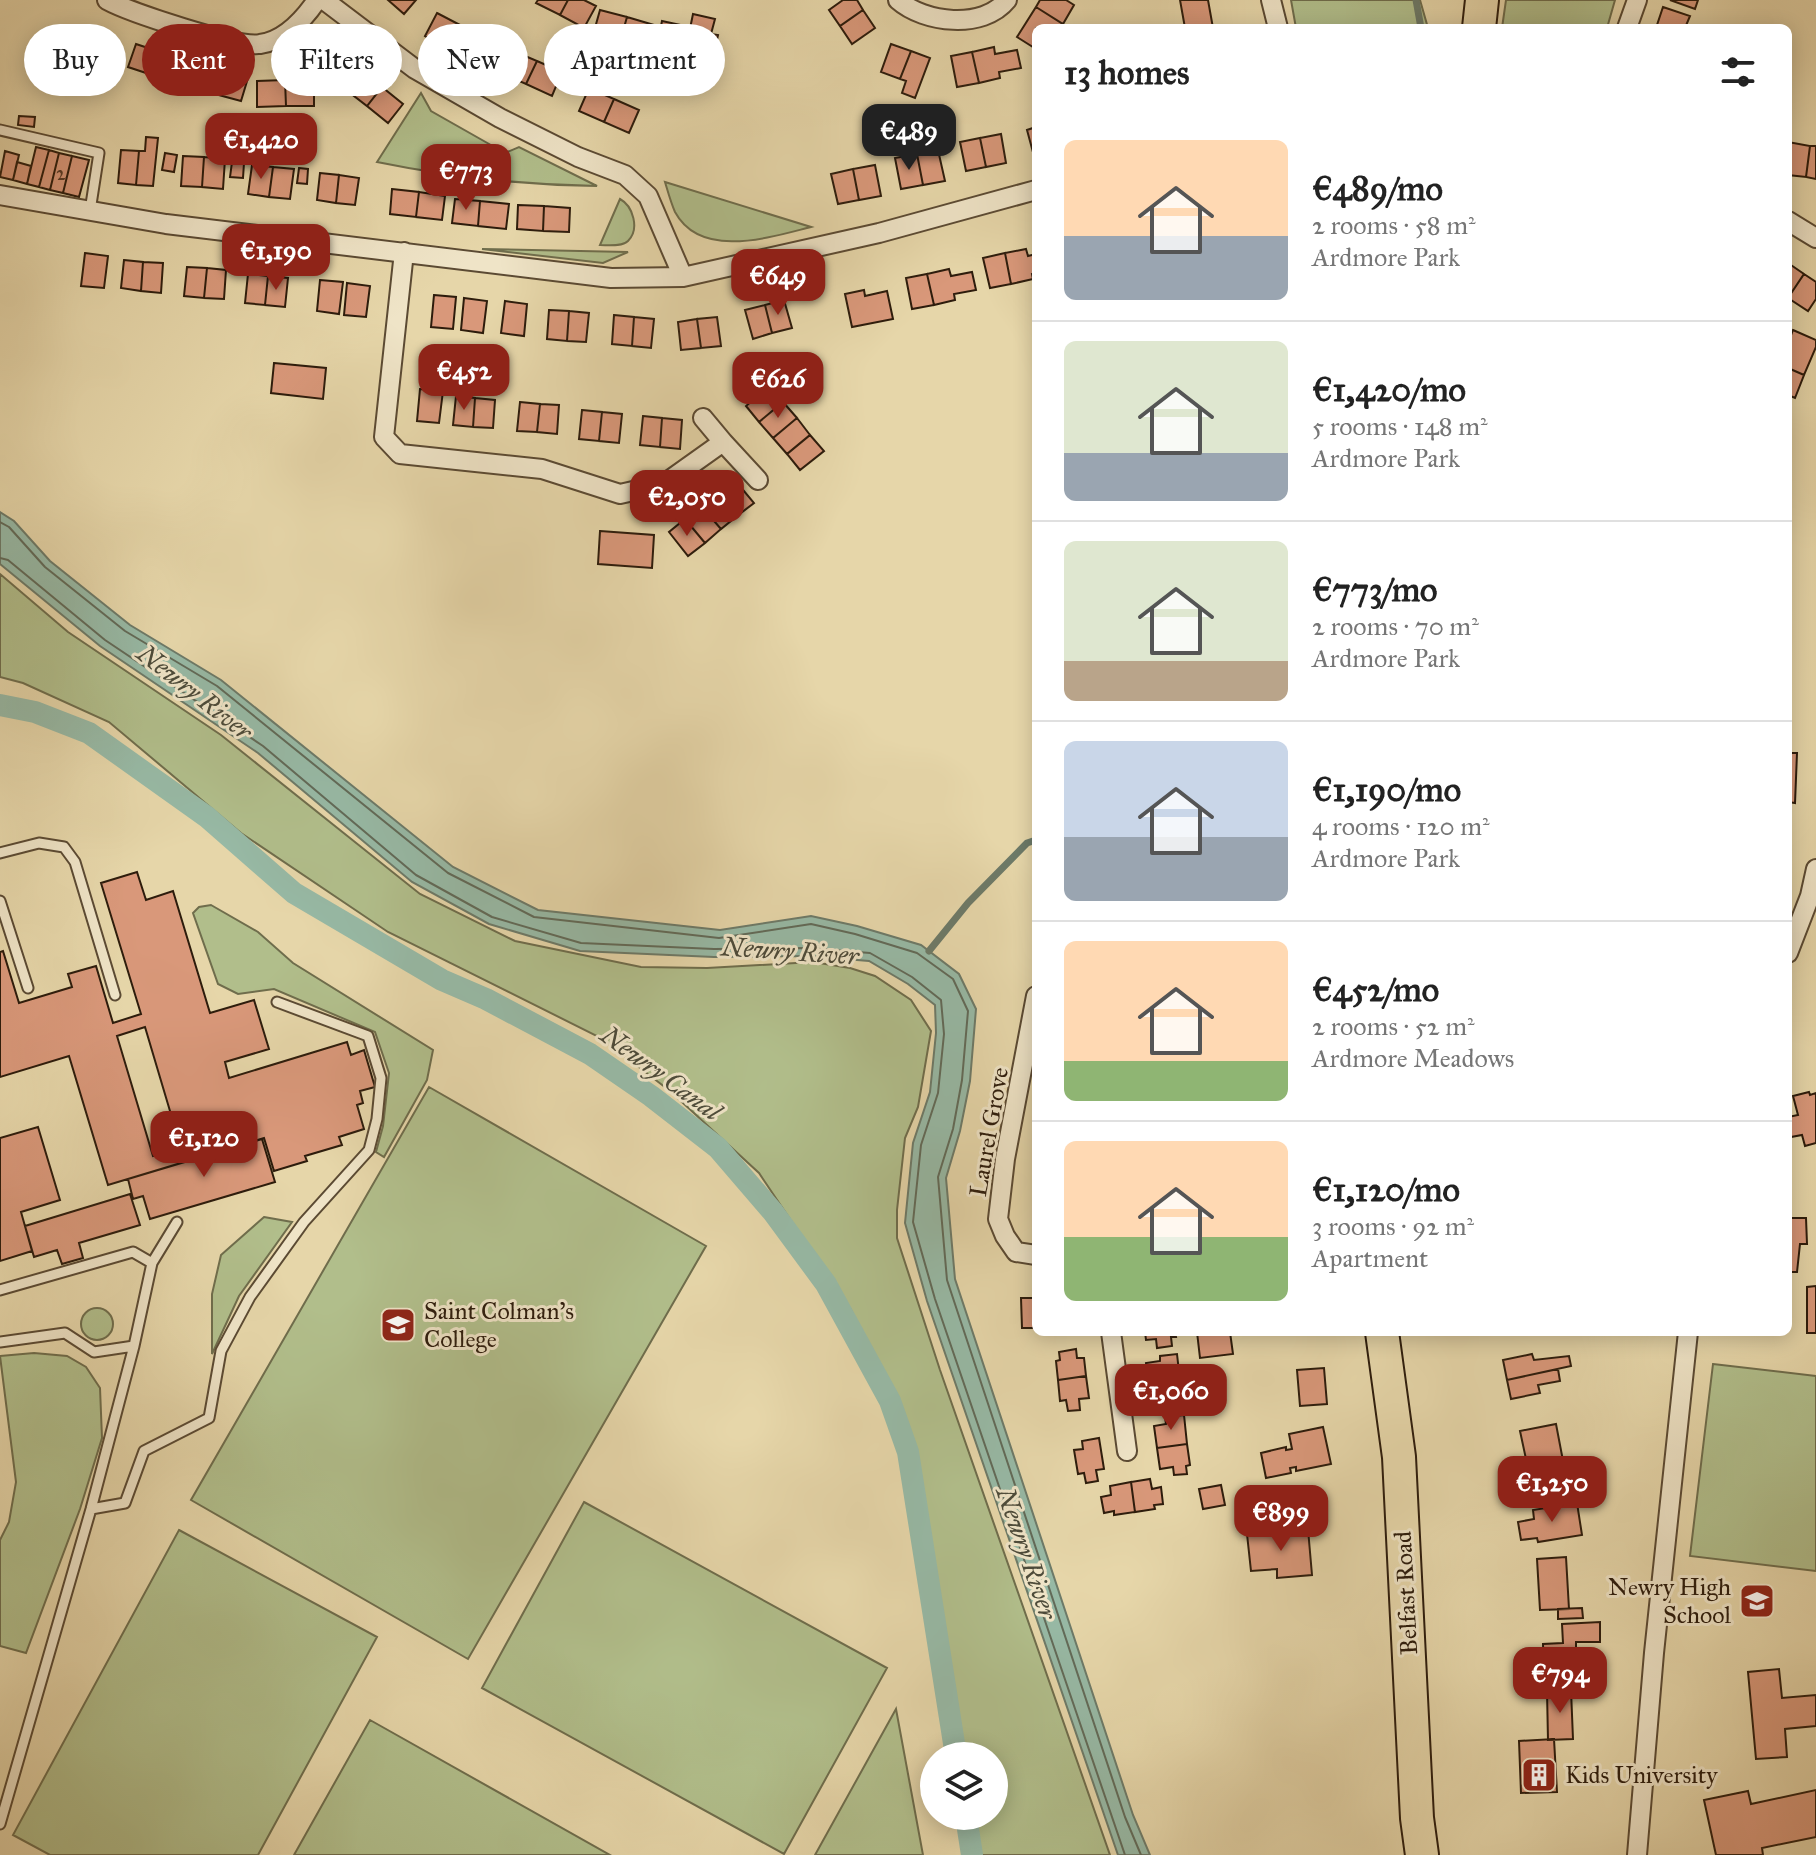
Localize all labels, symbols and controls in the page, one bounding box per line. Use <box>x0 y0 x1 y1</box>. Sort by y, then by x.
chip: Buy <box>24 24 126 96</box>
chip: Rent <box>142 24 255 96</box>
chip: Filters <box>271 24 402 96</box>
chip: New <box>418 24 528 96</box>
chip: Apartment <box>544 24 725 96</box>
icon: filters <box>1716 50 1760 94</box>
text: 13 homes <box>1064 52 1189 93</box>
pin: €489 <box>862 104 956 172</box>
pin: €1,420 <box>196 113 326 181</box>
text: €489 <box>880 114 938 146</box>
text: €1,420 <box>223 123 299 155</box>
pin: €773 <box>419 144 513 212</box>
text: €773 <box>439 154 493 186</box>
house number: 2 <box>56 161 66 185</box>
text: €489/mo <box>1312 168 1443 209</box>
icon: home <box>1128 172 1224 268</box>
text: 2 rooms · 58 m² <box>1312 209 1476 241</box>
pin: €1,190 <box>211 224 341 292</box>
text: €1,190 <box>240 234 312 266</box>
text: Ardmore Park <box>1312 241 1460 273</box>
pin: €649 <box>731 249 825 317</box>
text: €649 <box>749 259 807 291</box>
pin: €452 <box>417 344 511 412</box>
pin: €626 <box>731 352 825 420</box>
text: €452 <box>436 354 492 386</box>
text: €626 <box>750 362 806 394</box>
text: €1,420/mo <box>1312 369 1466 410</box>
icon: home <box>1128 373 1224 469</box>
text: 5 rooms · 148 m² <box>1312 410 1488 442</box>
text: Ardmore Park <box>1312 442 1460 474</box>
pin: €2,050 <box>622 470 752 538</box>
text: €2,050 <box>648 480 726 512</box>
text: €773/mo <box>1312 569 1438 610</box>
icon: home <box>1128 573 1224 669</box>
text: 2 rooms · 70 m² <box>1312 610 1479 642</box>
water label: Newry River <box>129 636 260 748</box>
text: Ardmore Park <box>1312 642 1460 674</box>
text: €1,190/mo <box>1312 769 1461 810</box>
icon: home <box>1128 773 1224 869</box>
text: 4 rooms · 120 m² <box>1312 810 1490 842</box>
text: Ardmore Park <box>1312 842 1460 874</box>
water label: Newry River <box>718 930 861 972</box>
text: €452/mo <box>1312 969 1439 1010</box>
icon: home <box>1128 973 1224 1069</box>
text: 2 rooms · 52 m² <box>1312 1010 1475 1042</box>
water label: Newry Canal <box>593 1017 729 1129</box>
text: Ardmore Meadows <box>1312 1042 1514 1074</box>
street label: Laurel Grove <box>963 1065 1015 1199</box>
pin: €1,120 <box>139 1111 269 1179</box>
text: €1,120 <box>169 1121 239 1153</box>
text: €1,120/mo <box>1312 1169 1460 1210</box>
icon: home <box>1128 1173 1224 1269</box>
text: 3 rooms · 92 m² <box>1312 1210 1474 1242</box>
text: Apartment <box>1312 1242 1428 1274</box>
place label: Saint Colman's College <box>424 1296 574 1354</box>
school or university icon: Saint Colman's College <box>379 1306 417 1344</box>
pin: €1,060 <box>1106 1364 1236 1432</box>
text: €1,060 <box>1133 1374 1209 1406</box>
pin: €1,250 <box>1487 1456 1617 1524</box>
text: €1,250 <box>1516 1466 1588 1498</box>
water label: Newry River <box>989 1481 1065 1624</box>
pin: €899 <box>1234 1485 1328 1553</box>
text: €899 <box>1252 1495 1310 1527</box>
street label: Belfast Road <box>1388 1530 1424 1656</box>
place label: Newry High School <box>1608 1572 1732 1630</box>
school or university icon: Newry High School <box>1738 1582 1776 1620</box>
pin: €794 <box>1513 1647 1607 1715</box>
text: €794 <box>1531 1657 1589 1689</box>
map controls <box>920 1742 1008 1830</box>
button: layers <box>920 1742 1008 1830</box>
building icon: Kids University <box>1520 1756 1558 1794</box>
place label: Kids University <box>1565 1760 1718 1790</box>

